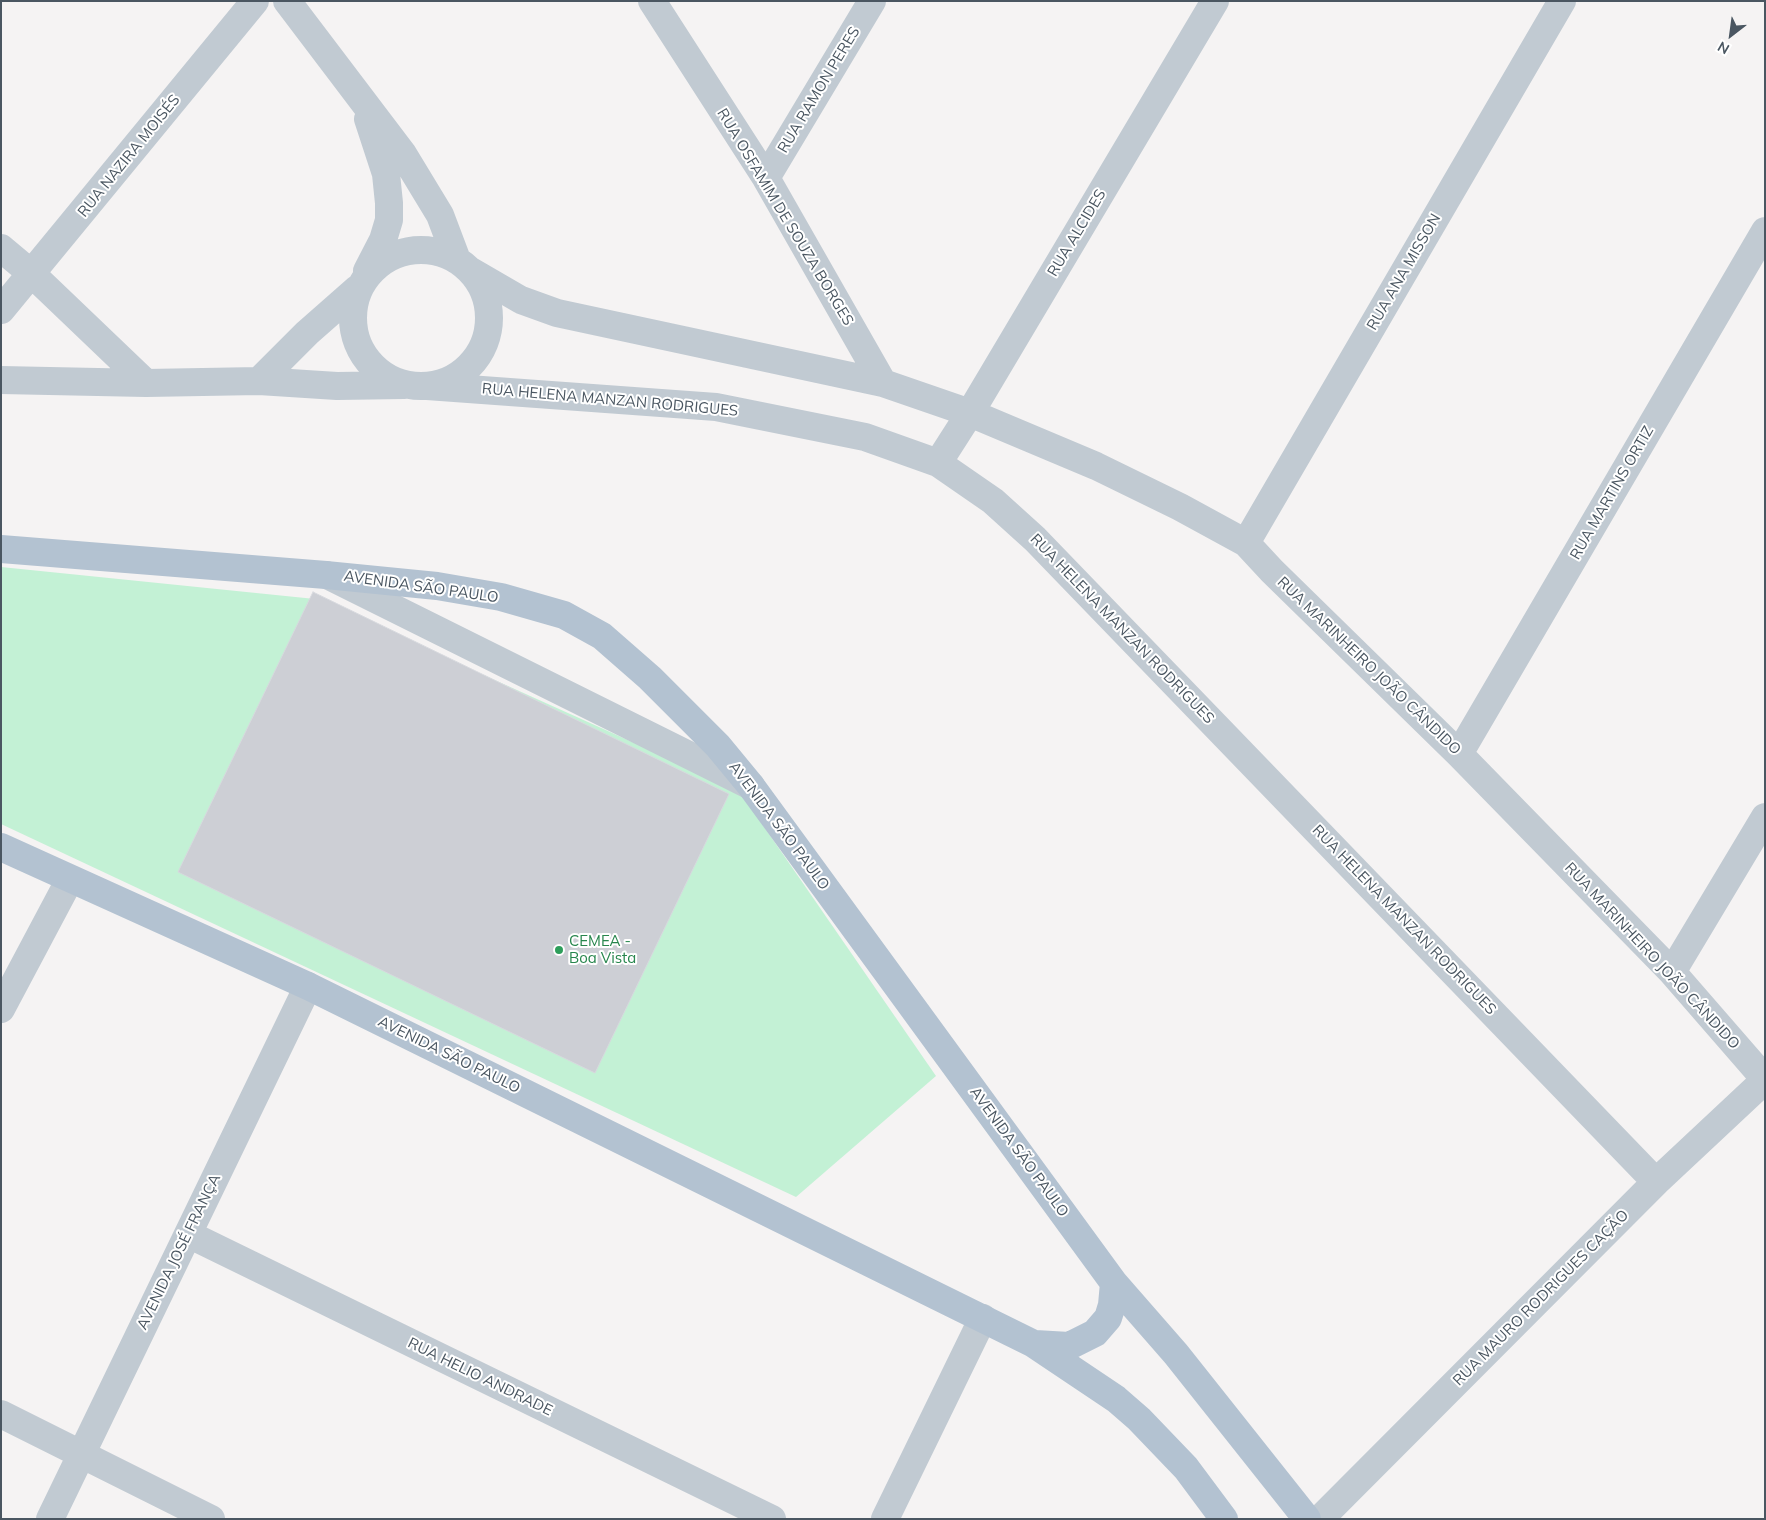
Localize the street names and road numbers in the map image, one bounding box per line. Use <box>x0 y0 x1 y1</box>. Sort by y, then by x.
street label: RUA RAMON PERES <box>774 24 864 156</box>
street label: RUA NAZIRA MOISÉS <box>74 91 184 221</box>
street label: RUA OSFAMIM DE SOUZA BORGES <box>713 105 857 329</box>
street label: RUA ALCIDES <box>1044 186 1110 280</box>
street label: RUA ANA MISSON <box>1363 211 1445 333</box>
street label: RUA HELENA MANZAN RODRIGUES <box>481 380 739 420</box>
street label: RUA MARTINS ORTIZ <box>1566 423 1658 563</box>
street label: RUA HELENA MANZAN RODRIGUES <box>1026 530 1218 728</box>
street label: AVENIDA SÃO PAULO <box>343 567 499 607</box>
street label: RUA MARINHEIRO JOÃO CÂNDIDO <box>1273 573 1465 759</box>
street label: AVENIDA SÃO PAULO <box>725 758 833 894</box>
street label: RUA HELENA MANZAN RODRIGUES <box>1308 821 1500 1019</box>
street label: RUA MARINHEIRO JOÃO CÂNDIDO <box>1561 859 1743 1053</box>
street label: AVENIDA SÃO PAULO <box>375 1013 523 1097</box>
street label: AVENIDA SÃO PAULO <box>966 1084 1072 1220</box>
street label: AVENIDA JOSÉ FRANÇA <box>133 1171 225 1333</box>
street label: RUA MAURO RODRIGUES CAÇÃO <box>1449 1206 1633 1390</box>
street label: RUA HELIO ANDRADE <box>405 1334 555 1420</box>

